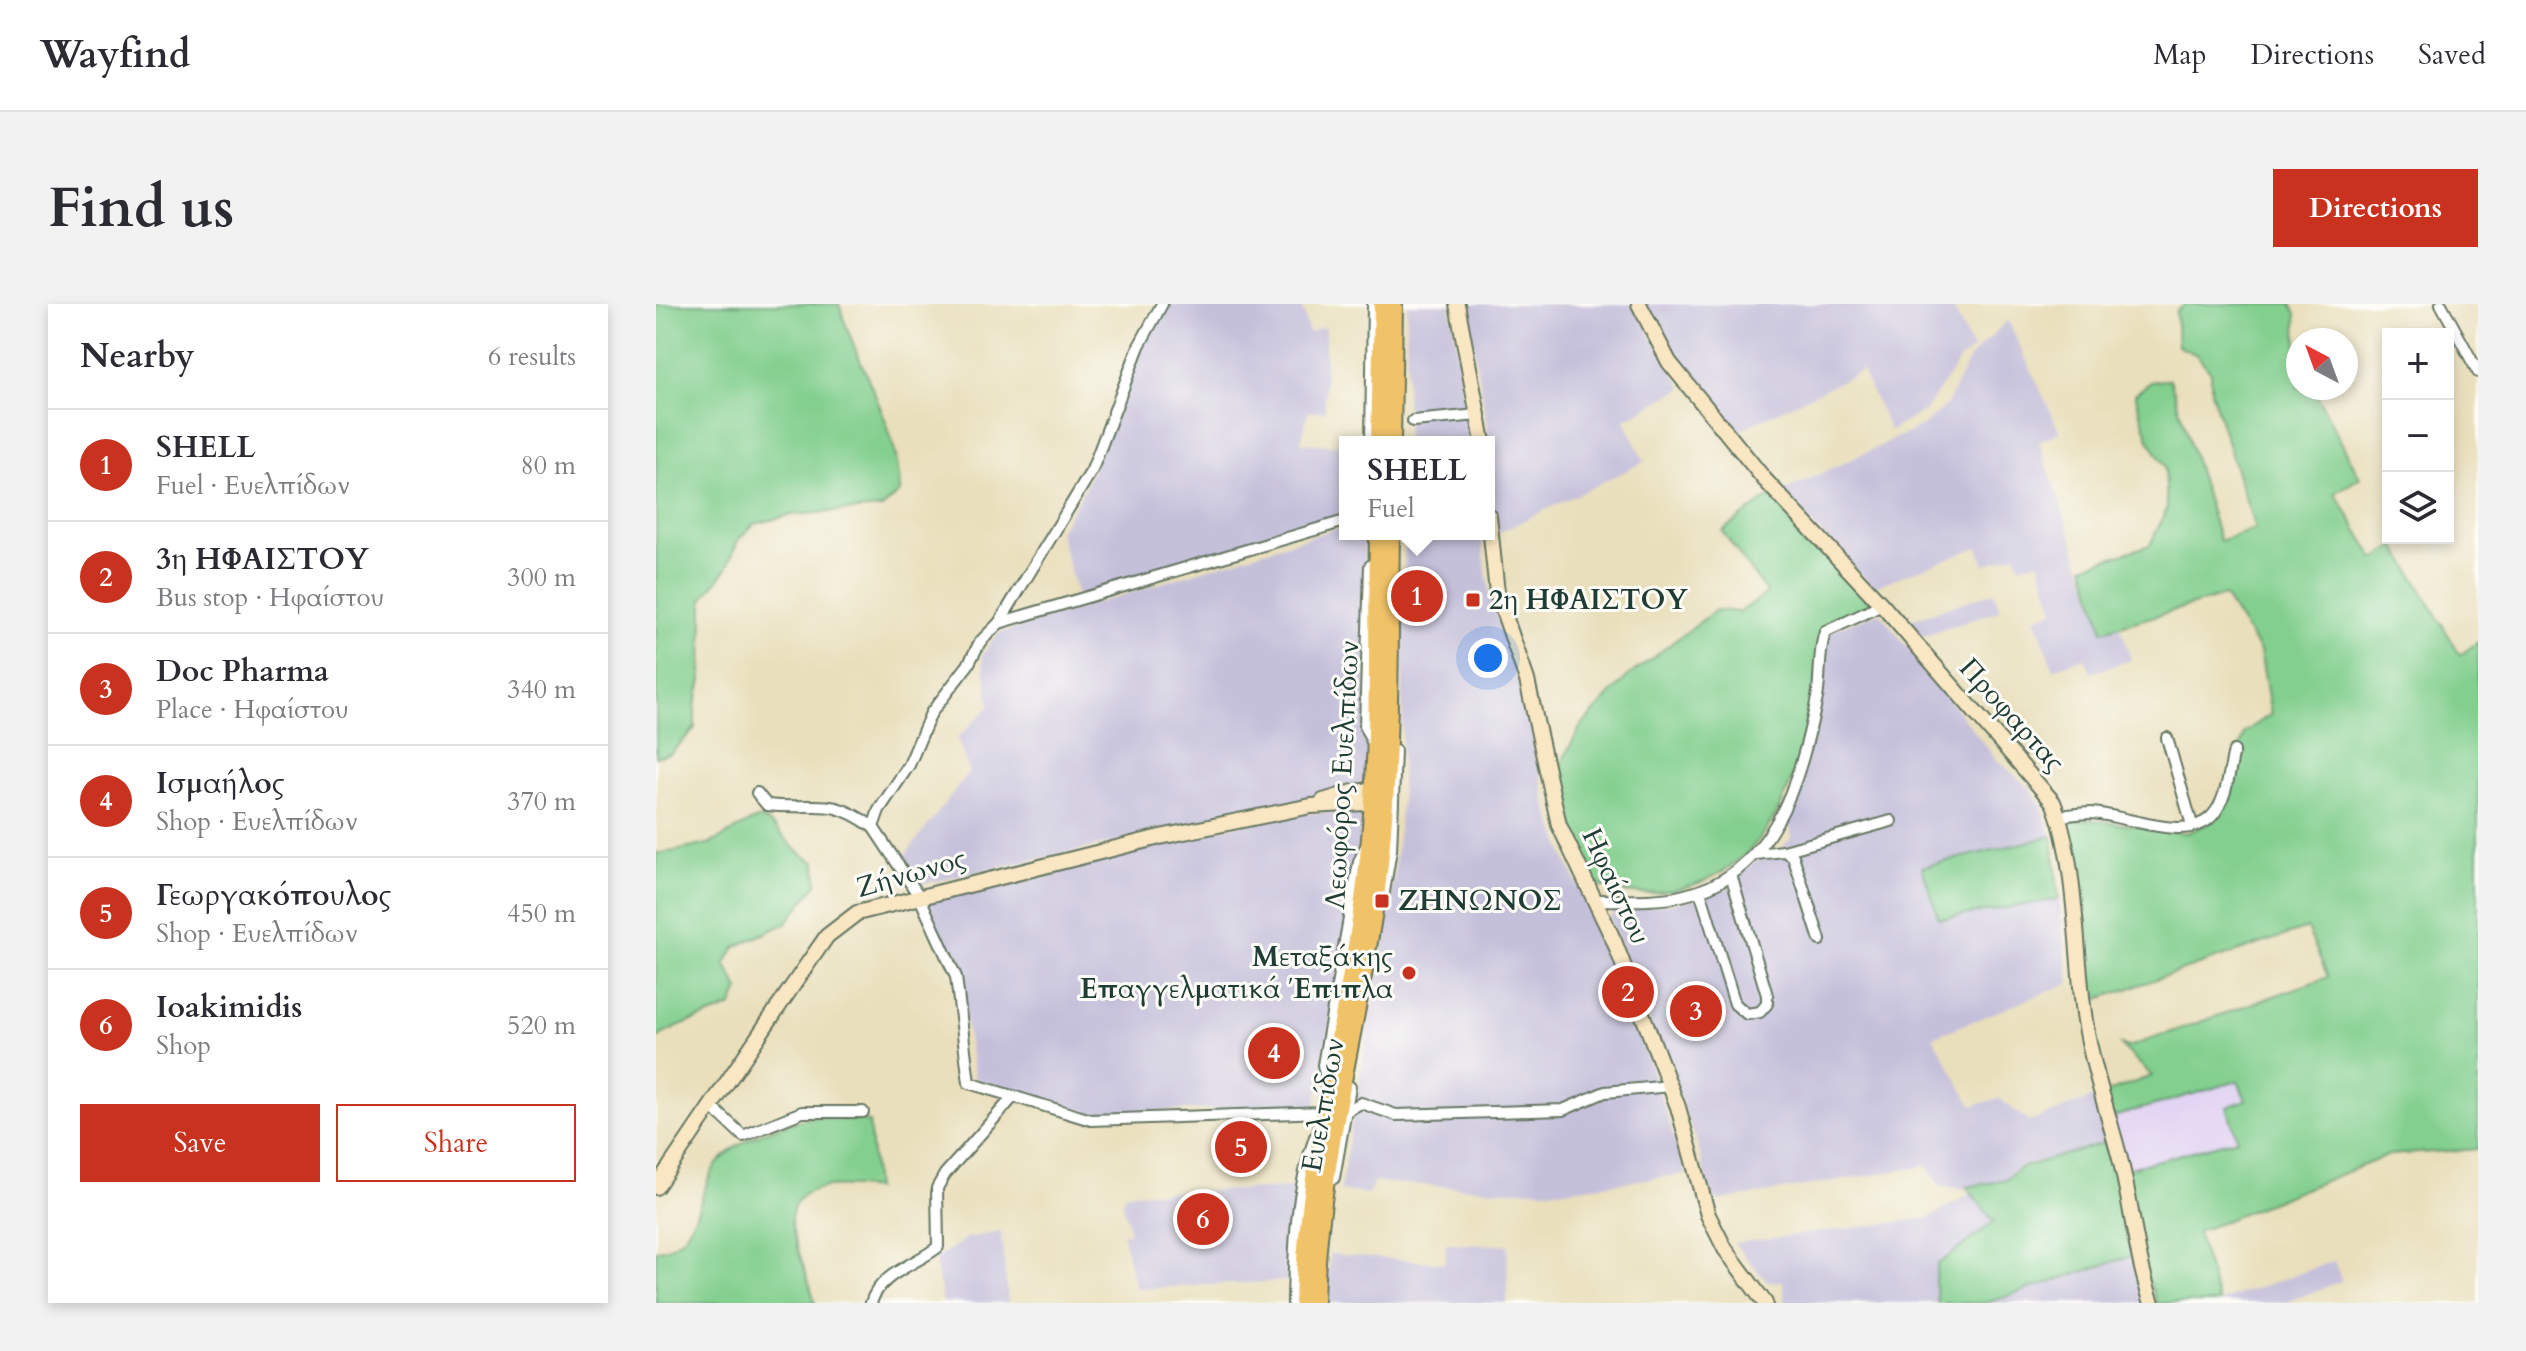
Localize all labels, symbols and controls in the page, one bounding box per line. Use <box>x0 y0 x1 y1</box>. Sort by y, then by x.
text: Wayfind <box>40 29 190 81</box>
text: Map <box>2153 36 2207 74</box>
text: Directions <box>2251 36 2374 74</box>
text: Saved <box>2418 36 2486 74</box>
button: Directions <box>2273 169 2478 247</box>
text: Find us <box>48 171 234 246</box>
north arrow <box>2286 328 2358 400</box>
map controls <box>2382 328 2454 544</box>
button: + <box>2382 328 2454 400</box>
text: Nearby <box>80 333 195 379</box>
text: 6 results <box>488 339 576 374</box>
button: − <box>2382 400 2454 472</box>
text: SHELL <box>156 427 256 468</box>
popup <box>1339 436 1495 540</box>
text: 1 <box>99 448 113 483</box>
text: 80 m <box>520 448 576 483</box>
text: SHELL <box>1367 450 1467 491</box>
text: Fuel · Ευελπίδων <box>156 468 350 503</box>
button: layers <box>2382 472 2454 544</box>
text: Fuel <box>1367 491 1415 526</box>
text: 3η ΗΦΑΙΣΤΟΥ <box>156 539 369 580</box>
text: 2 <box>99 560 113 595</box>
text: 300 m <box>507 560 576 595</box>
pin: 1 <box>1391 566 1443 626</box>
text: Bus stop · Ηφαίστου <box>156 580 384 615</box>
place label: 2η ΗΦΑΙΣΤΟΥ <box>1489 581 1688 619</box>
marker: 2η ΗΦΑΙΣΤΟΥ <box>1464 591 1482 609</box>
your location <box>1468 638 1508 678</box>
street label: Λεωφόρος Ευελπίδων <box>1316 639 1368 911</box>
street label: Προφαρτας <box>1951 650 2073 780</box>
text: Doc Pharma <box>156 651 329 692</box>
text: 3 <box>99 672 113 707</box>
text: 340 m <box>507 672 576 707</box>
text: Place · Ηφαίστου <box>156 692 349 727</box>
text: Ισμαήλος <box>156 763 285 804</box>
text: 4 <box>99 784 113 819</box>
text: 370 m <box>507 784 576 819</box>
text: Shop · Ευελπίδων <box>156 804 358 839</box>
street label: Ηφαίστου <box>1573 822 1659 950</box>
street label: Ζήνωνος <box>852 839 970 907</box>
text: Γεωργακόπουλος <box>156 875 391 916</box>
place label: ΖΗΝΩΝΟΣ <box>1398 882 1562 920</box>
marker: ΖΗΝΩΝΟΣ <box>1373 892 1391 910</box>
text: 5 <box>99 896 113 931</box>
text: 450 m <box>507 896 576 931</box>
text: Shop · Ευελπίδων <box>156 916 358 951</box>
place label: Μεταξάκης Επαγγελματικά Έπιπλα <box>1080 938 1393 1008</box>
pin: 2 <box>1602 962 1654 1022</box>
marker: Μεταξάκης Επαγγελματικά Έπιπλα <box>1400 964 1418 982</box>
pin: 3 <box>1670 981 1722 1041</box>
text: Ioakimidis <box>156 987 302 1028</box>
text: 6 <box>99 1008 113 1043</box>
text: 520 m <box>507 1008 576 1043</box>
pin: 4 <box>1248 1023 1300 1083</box>
text: Shop <box>156 1028 211 1063</box>
street label: Ευελπίδων <box>1293 1035 1353 1175</box>
button: Save <box>80 1104 320 1182</box>
button: Share <box>336 1104 576 1182</box>
pin: 5 <box>1215 1117 1267 1177</box>
pin: 6 <box>1177 1189 1229 1249</box>

